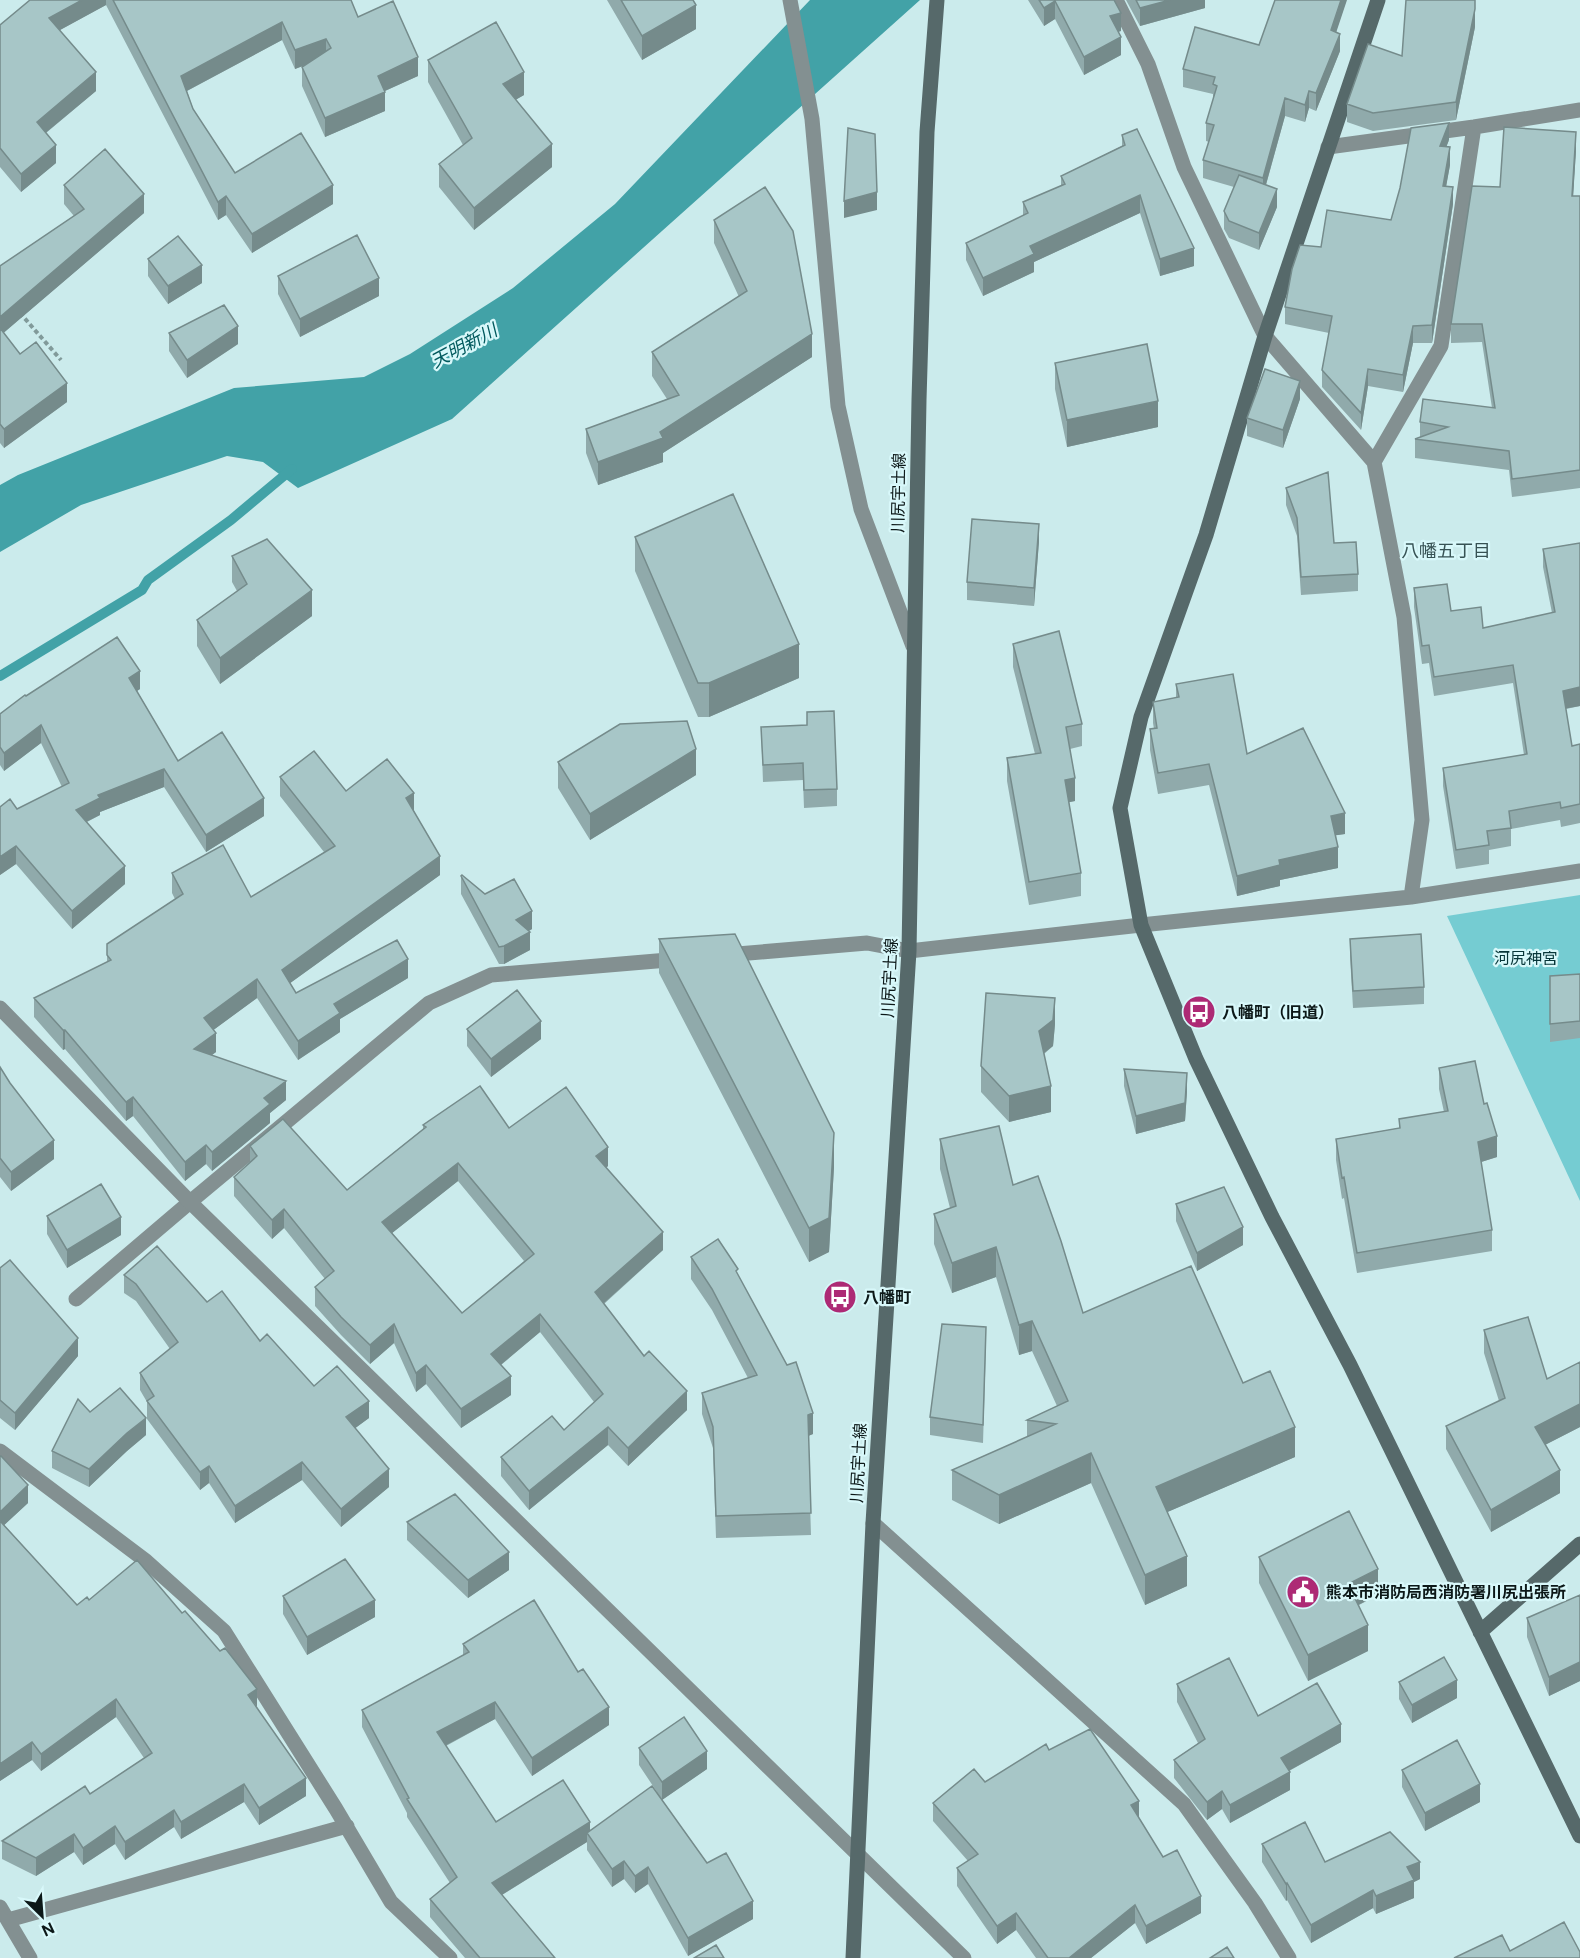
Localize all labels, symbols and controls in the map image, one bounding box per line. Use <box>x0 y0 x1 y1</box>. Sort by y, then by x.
water label: 天明新川 <box>427 318 503 373</box>
street label: 川尻宇土線 <box>887 453 910 533</box>
district label: 八幡五丁目 <box>1401 539 1491 563</box>
street label: 川尻宇土線 <box>877 938 902 1019</box>
park label: 河尻神宮 <box>1494 948 1558 969</box>
bus stop icon: 八幡町（旧道） <box>1181 994 1217 1030</box>
place label: 八幡町（旧道） <box>1222 1002 1334 1023</box>
bus stop icon: 八幡町 <box>822 1279 858 1315</box>
place label: 八幡町 <box>863 1287 911 1308</box>
street label: 川尻宇土線 <box>846 1423 871 1504</box>
public building icon: 熊本市消防局西消防署川尻出張所 <box>1285 1574 1321 1610</box>
place label: 熊本市消防局西消防署川尻出張所 <box>1326 1582 1566 1603</box>
north arrow <box>12 1886 72 1946</box>
text: N <box>38 1917 58 1941</box>

